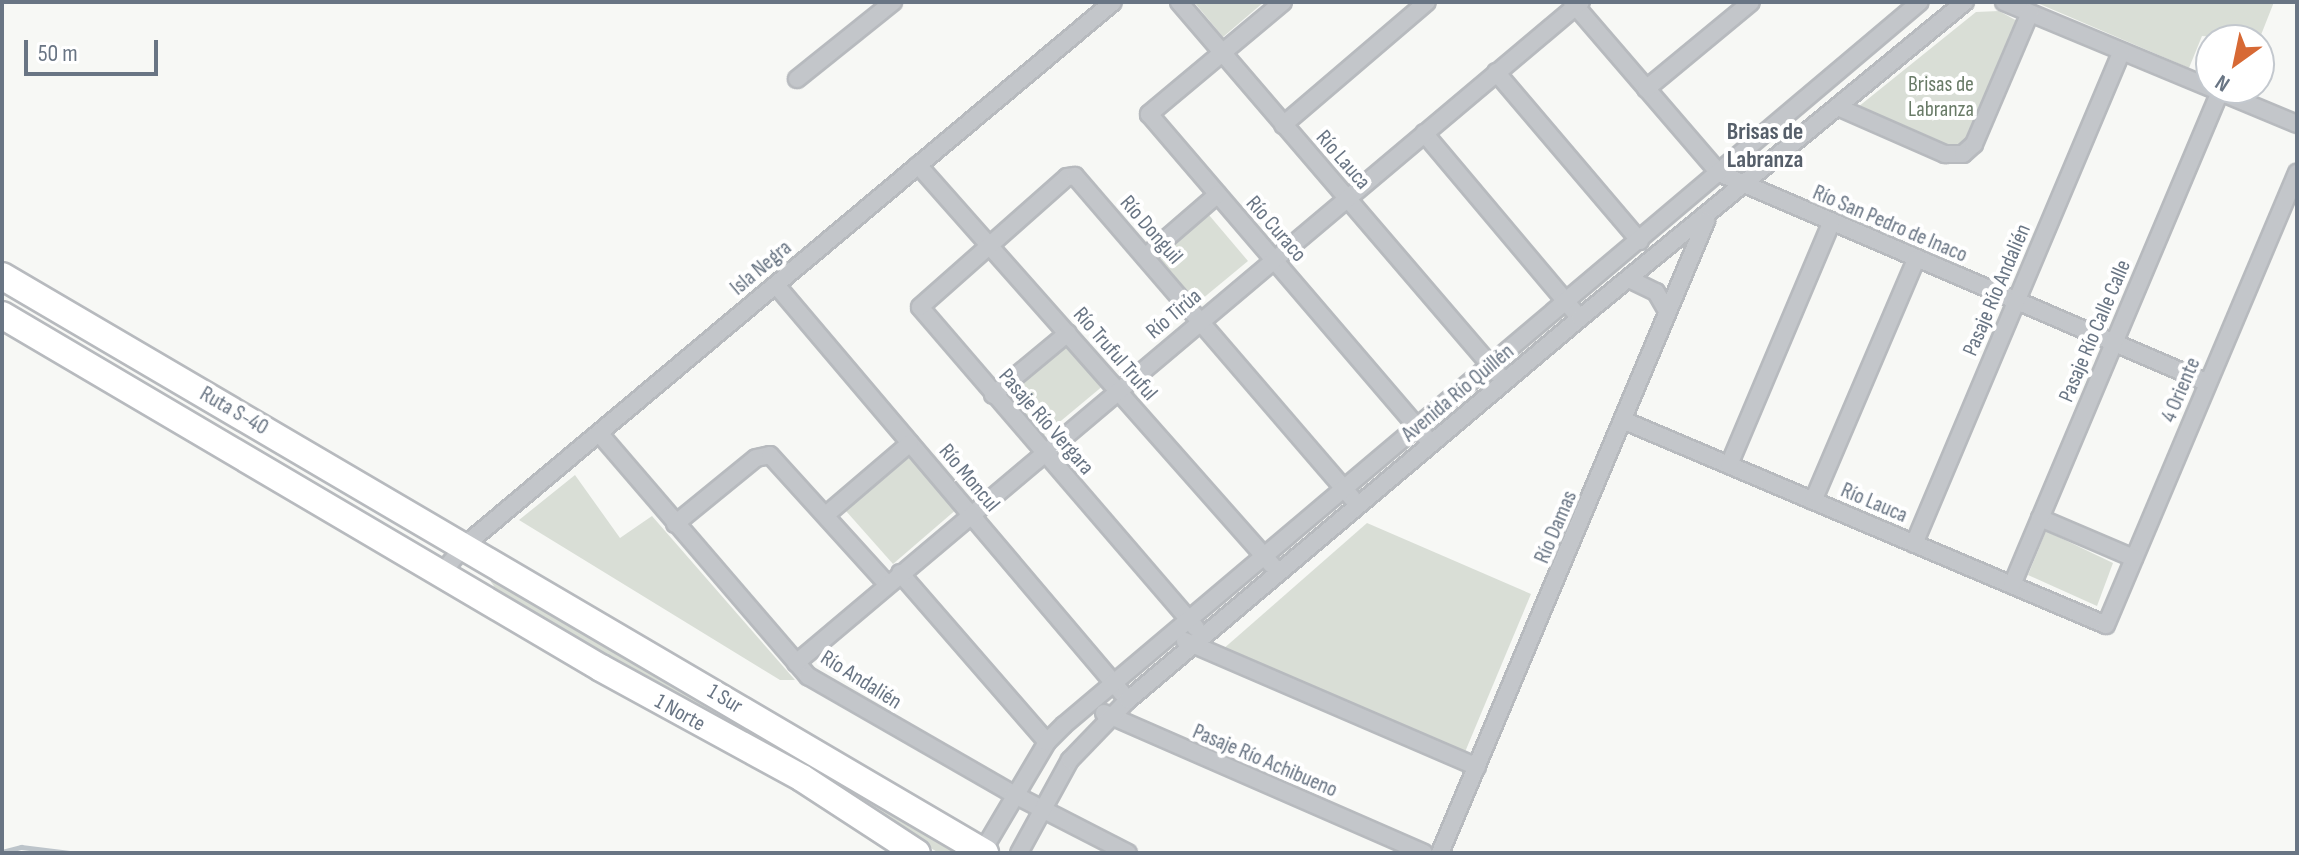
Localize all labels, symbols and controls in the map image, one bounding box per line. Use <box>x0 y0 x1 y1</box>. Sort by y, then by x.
scale bar <box>28 24 162 74</box>
north arrow <box>2195 24 2275 104</box>
text: 50 m <box>38 39 78 68</box>
text: N <box>2210 68 2235 97</box>
park label: Brisas de Labranza <box>1908 71 1974 122</box>
district label: Brisas de Labranza <box>1727 118 1803 174</box>
street label: Río Lauca <box>1310 125 1376 195</box>
street label: Río San Pedro de Inaco <box>1809 180 1971 268</box>
street label: Río Donguil <box>1114 190 1188 270</box>
street label: Río Curaco <box>1240 191 1312 267</box>
street label: Pasaje Río Andalién <box>1957 220 2037 360</box>
street label: Isla Negra <box>725 235 797 301</box>
street label: Pasaje Río Calle Calle <box>2053 256 2137 406</box>
street label: Río Tirúa <box>1141 283 1207 345</box>
street label: Río Truful Truful <box>1067 302 1163 406</box>
street label: Avenida Río Quillén <box>1396 338 1520 448</box>
street label: 4 Oriente <box>2156 354 2206 426</box>
street label: Pasaje Río Vergara <box>993 363 1099 481</box>
street label: Ruta S-40 <box>195 381 273 441</box>
street label: Río Moncul <box>933 439 1005 517</box>
street label: Río Lauca <box>1837 477 1911 529</box>
street label: Río Damas <box>1529 487 1583 567</box>
street label: Río Andalién <box>816 645 906 715</box>
street label: 1 Sur <box>703 678 747 720</box>
street label: 1 Norte <box>650 688 710 738</box>
street label: Pasaje Río Achibueno <box>1189 719 1341 803</box>

